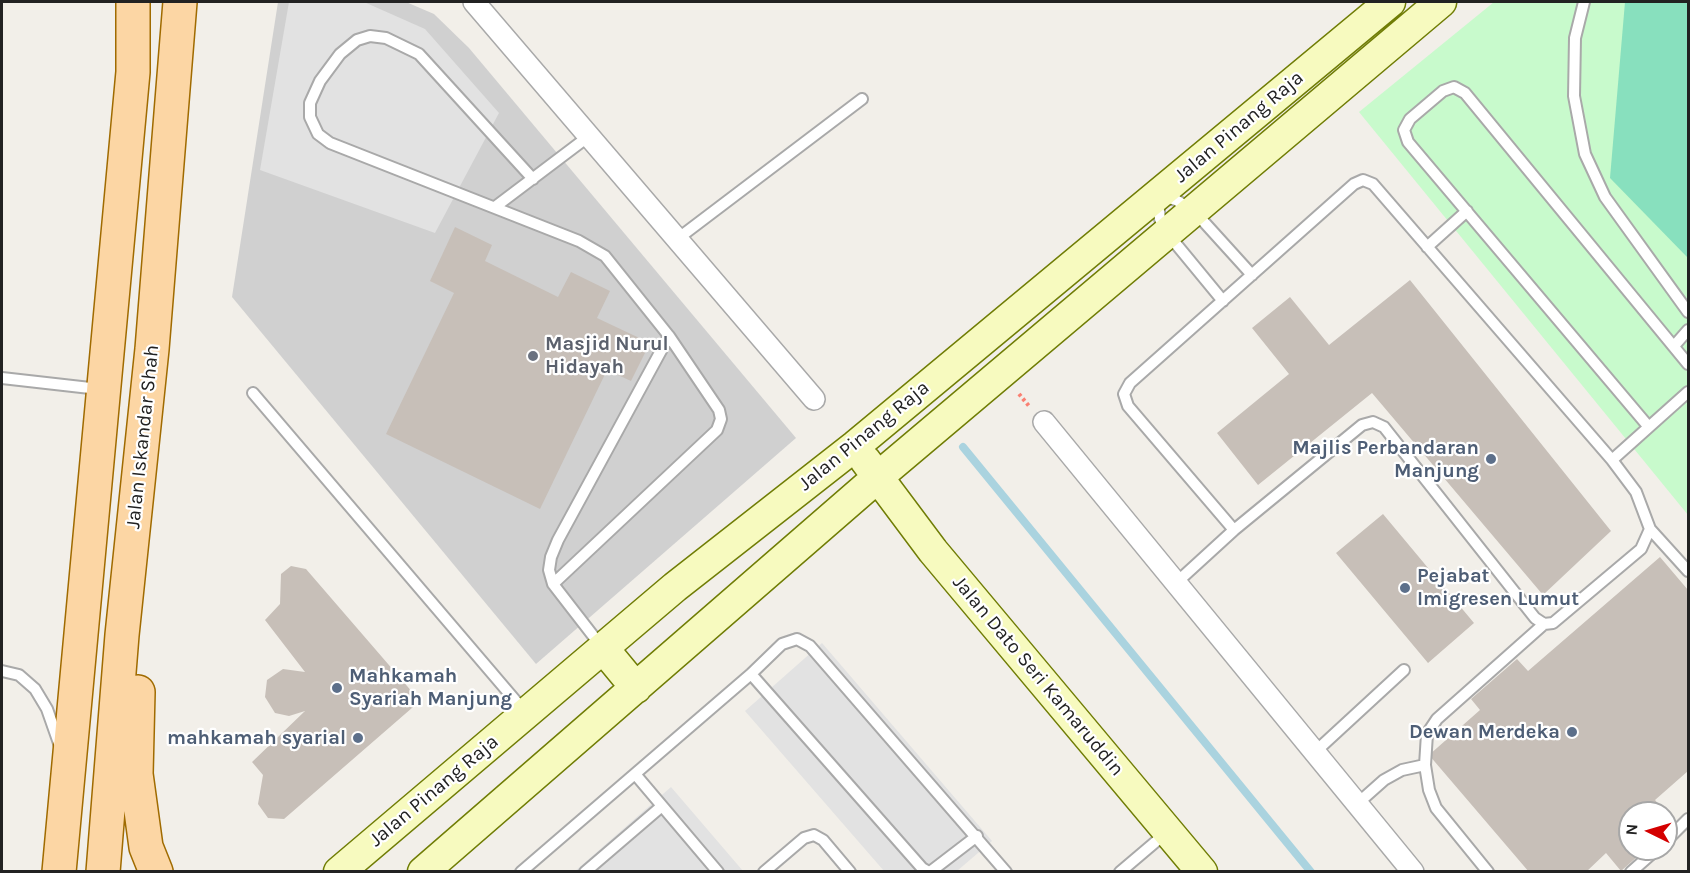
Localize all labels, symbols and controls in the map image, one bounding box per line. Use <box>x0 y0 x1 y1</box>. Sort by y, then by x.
street label: Jalan Pinang Raja <box>1170 66 1308 188</box>
place label: Masjid Nurul Hidayah <box>545 332 669 379</box>
street label: Jalan Iskandar Shah <box>121 344 165 530</box>
marker: Masjid Nurul Hidayah <box>526 349 540 363</box>
street label: Jalan Pinang Raja <box>794 376 934 496</box>
place label: Majlis Perbandaran Manjung <box>1292 436 1479 483</box>
marker: Majlis Perbandaran Manjung <box>1484 452 1498 466</box>
place label: Pejabat Imigresen Lumut <box>1417 564 1579 611</box>
street label: Jalan Dato Seri Kamaruddin <box>947 571 1129 781</box>
marker: Pejabat Imigresen Lumut <box>1398 581 1412 595</box>
place label: Mahkamah Syariah Manjung <box>349 664 512 711</box>
marker: Mahkamah Syariah Manjung <box>330 681 344 695</box>
place label: Dewan Merdeka <box>1409 720 1560 744</box>
marker: Dewan Merdeka <box>1565 725 1579 739</box>
place label: mahkamah syarial <box>167 726 346 750</box>
street label: Jalan Pinang Raja <box>365 730 503 852</box>
marker: mahkamah syarial <box>351 731 365 745</box>
north arrow <box>1618 801 1678 861</box>
text: N <box>1622 823 1642 836</box>

